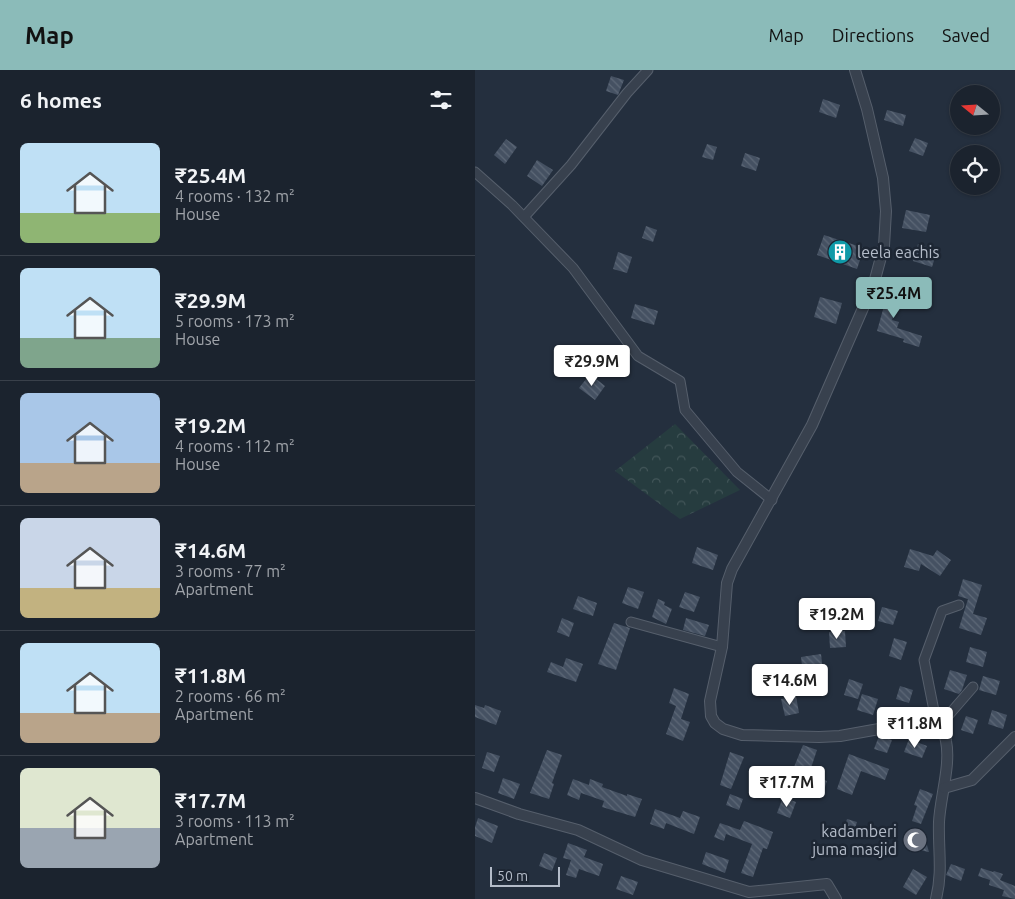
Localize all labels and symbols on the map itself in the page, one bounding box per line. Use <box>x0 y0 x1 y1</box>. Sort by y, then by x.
north arrow <box>950 85 1000 135</box>
building icon: leela eachis <box>827 239 853 265</box>
place label: leela eachis <box>857 243 939 261</box>
pin: ₹25.4M <box>853 276 935 319</box>
pin: ₹29.9M <box>551 344 633 387</box>
pin: ₹19.2M <box>796 598 878 640</box>
pin: ₹14.6M <box>749 664 831 706</box>
pin: ₹11.8M <box>874 706 956 749</box>
pin: ₹17.7M <box>746 766 828 808</box>
place label: kadamberi juma masjid <box>810 822 897 858</box>
mosque icon: kadamberi juma masjid <box>902 827 928 853</box>
scale bar <box>490 864 560 887</box>

